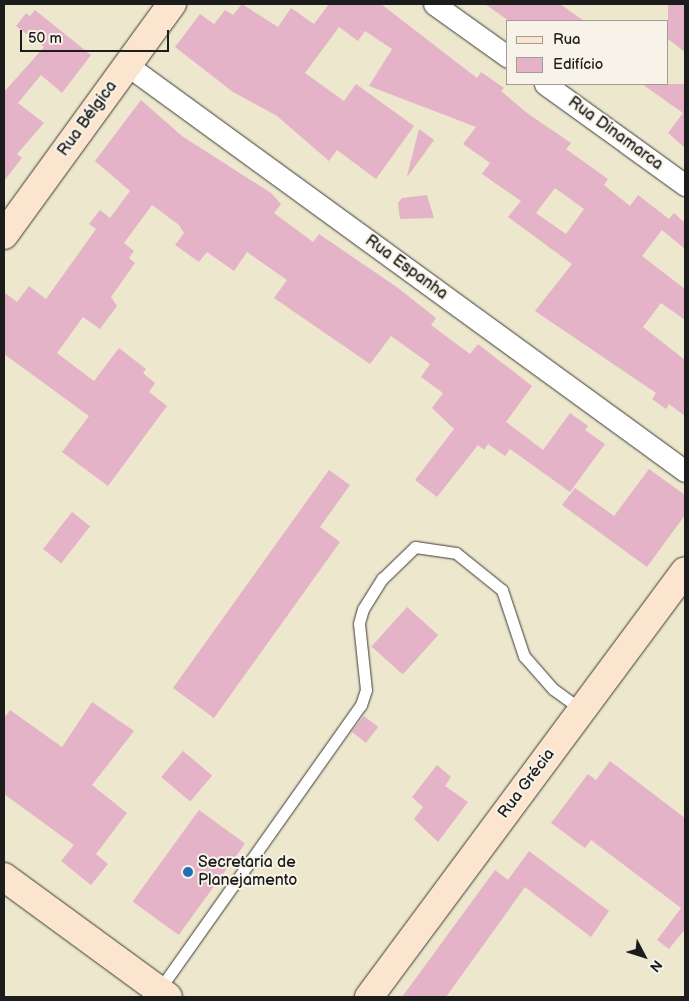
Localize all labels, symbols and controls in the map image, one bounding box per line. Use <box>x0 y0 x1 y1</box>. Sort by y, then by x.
scale bar <box>22 20 171 52</box>
legend <box>507 20 669 85</box>
text: 50 m <box>28 29 62 48</box>
text: Rua <box>553 30 581 49</box>
text: Edifício <box>553 55 603 74</box>
street label: Rua Bélgica <box>54 78 122 160</box>
street label: Rua Dinamarca <box>564 93 666 175</box>
street label: Rua Espanha <box>361 232 451 304</box>
street label: Rua Grécia <box>495 745 559 823</box>
place label: Secretaria de Planejamento <box>198 853 297 891</box>
marker: Secretaria de Planejamento <box>182 866 194 878</box>
north arrow <box>619 931 669 981</box>
text: N <box>646 956 666 975</box>

